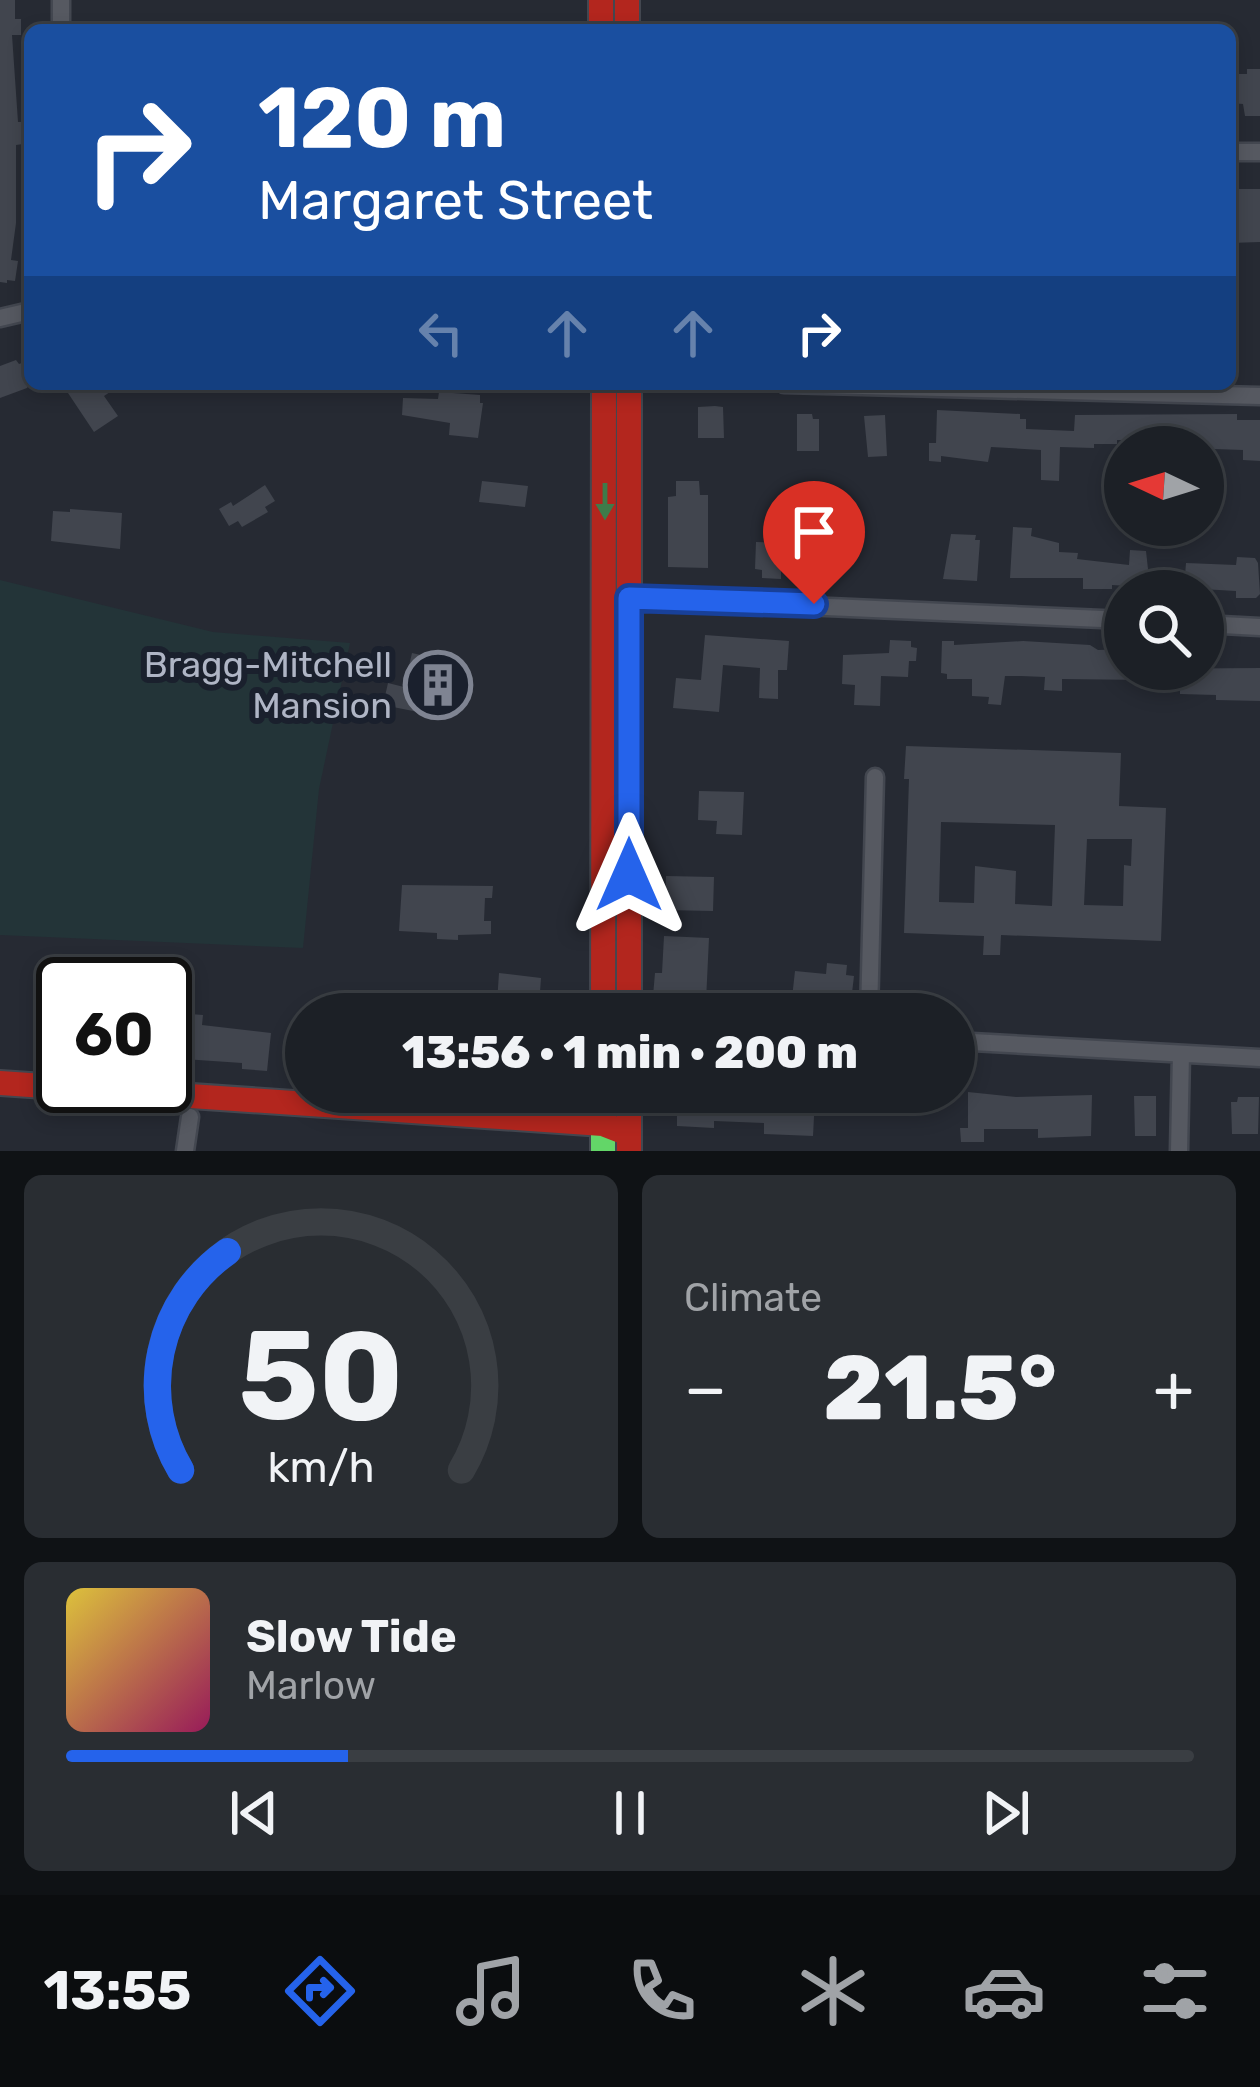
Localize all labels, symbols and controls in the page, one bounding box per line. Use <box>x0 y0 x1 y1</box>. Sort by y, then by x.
text: 120 m <box>258 68 506 168</box>
icon: right <box>60 72 216 228</box>
text: Margaret Street <box>258 169 653 233</box>
icon: left <box>408 300 474 366</box>
icon: ahead <box>534 300 600 366</box>
icon: ahead <box>660 300 726 366</box>
icon: right <box>786 300 852 366</box>
north arrow <box>1104 426 1224 546</box>
map controls <box>1104 426 1224 690</box>
pin <box>763 481 865 604</box>
one-way arrow <box>595 483 615 521</box>
icon: arrive <box>781 499 847 565</box>
button: search <box>1104 570 1224 690</box>
place label: Bragg-Mitchell Mansion <box>144 643 392 727</box>
building icon: Bragg-Mitchell Mansion <box>403 650 473 720</box>
position arrow <box>566 812 692 938</box>
speed limit sign: 60 <box>36 957 192 1113</box>
text: 13:56 · 1 min · 200 m <box>402 1026 858 1079</box>
text: Climate <box>684 1275 822 1321</box>
text: 50 <box>238 1302 404 1450</box>
text: 21.5° <box>823 1335 1056 1442</box>
text: − <box>684 1349 727 1428</box>
text: + <box>1153 1349 1194 1428</box>
text: km/h <box>267 1441 375 1492</box>
text: Slow Tide <box>246 1610 457 1663</box>
text: Marlow <box>246 1663 376 1709</box>
icon: previous <box>221 1780 287 1846</box>
icon: pause <box>597 1780 663 1846</box>
icon: next <box>973 1780 1039 1846</box>
icon: directions <box>278 1949 362 2033</box>
icon: music <box>449 1949 533 2033</box>
icon: phone <box>620 1949 704 2033</box>
icon: climate <box>791 1949 875 2033</box>
icon: car <box>962 1949 1046 2033</box>
icon: filters <box>1133 1949 1217 2033</box>
text: 13:55 <box>43 1959 191 2023</box>

